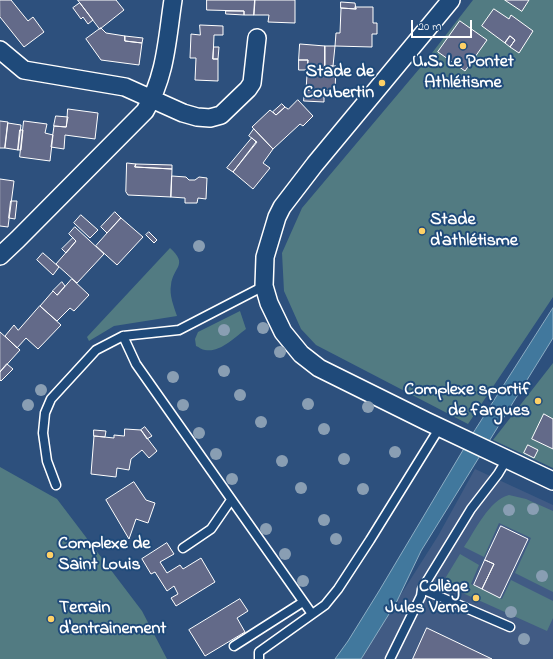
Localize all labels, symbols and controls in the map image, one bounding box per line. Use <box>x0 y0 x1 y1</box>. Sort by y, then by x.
scale bar <box>413 12 474 38</box>
text: 20 m <box>418 18 441 36</box>
marker: U.S. Le Pontet Athlétisme <box>458 41 468 51</box>
place label: U.S. Le Pontet Athlétisme <box>412 52 514 94</box>
place label: Stade de Coubertin <box>303 62 374 104</box>
marker: Stade de Coubertin <box>377 78 387 88</box>
place label: Stade d'athlétisme <box>430 210 518 252</box>
marker: Stade d'athlétisme <box>417 226 427 236</box>
place label: Complexe sportif de fargues <box>404 380 530 422</box>
marker: Complexe sportif de fargues <box>533 396 543 406</box>
place label: Complexe de Saint Louis <box>58 534 150 576</box>
marker: Complexe de Saint Louis <box>45 550 55 560</box>
place label: Collège Jules Verne <box>385 577 468 620</box>
marker: Collège Jules Verne <box>471 593 481 603</box>
place label: Terrain d'entrainement <box>59 598 166 640</box>
marker: Terrain d'entrainement <box>46 614 56 624</box>

